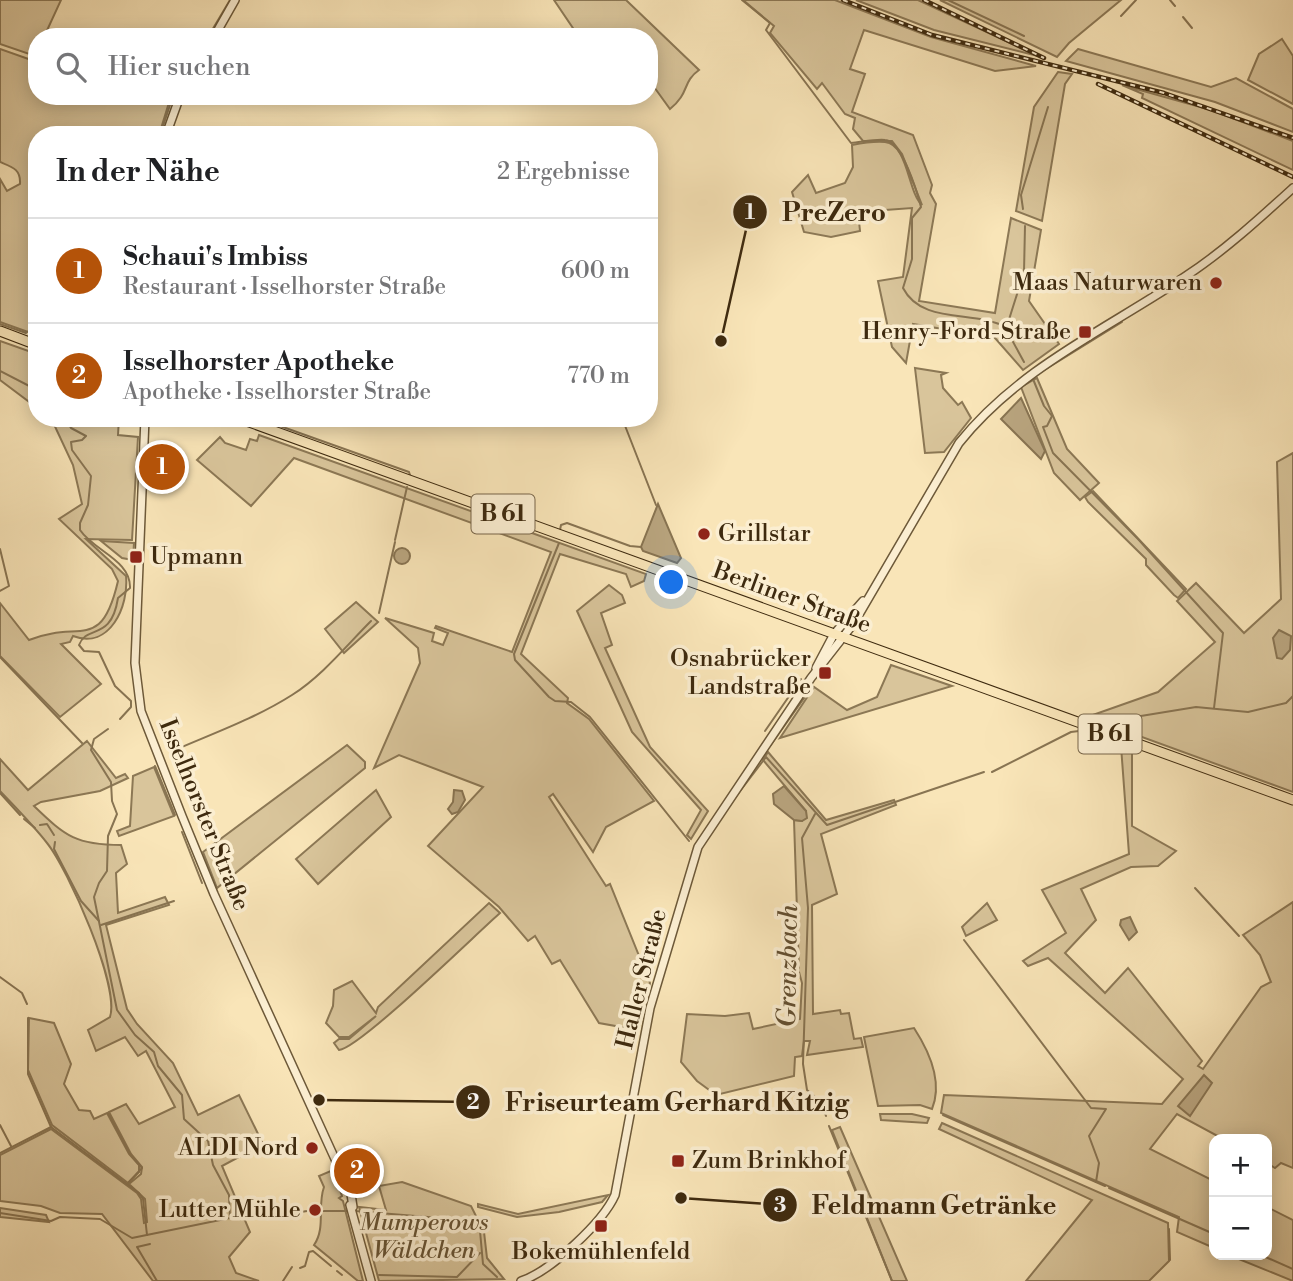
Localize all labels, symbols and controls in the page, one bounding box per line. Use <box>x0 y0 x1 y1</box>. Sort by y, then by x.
search box <box>28 28 658 105</box>
icon: search <box>52 48 90 86</box>
text: Hier suchen <box>108 51 250 83</box>
text: In der Nähe <box>56 153 220 191</box>
text: 2 Ergebnisse <box>497 158 630 186</box>
callout: PreZero <box>733 188 900 235</box>
text: PreZero <box>782 197 886 229</box>
text: 1 <box>745 200 755 226</box>
text: Schaui's Imbiss <box>123 241 308 273</box>
text: 1 <box>73 257 85 285</box>
text: 600 m <box>561 257 630 285</box>
place label: Maas Naturwaren <box>1013 268 1202 298</box>
text: Restaurant · Isselhorster Straße <box>123 273 446 301</box>
marker: Maas Naturwaren <box>1208 275 1224 291</box>
place label: Henry-Ford-Straße <box>862 317 1071 347</box>
marker: Henry-Ford-Straße <box>1077 324 1093 340</box>
text: Isselhorster Apotheke <box>123 346 394 378</box>
text: 2 <box>72 362 86 390</box>
text: 770 m <box>567 362 630 390</box>
text: Apotheke · Isselhorster Straße <box>123 378 431 406</box>
pin: 1 <box>139 441 185 493</box>
road number: B 61 <box>472 494 534 534</box>
place label: Grillstar <box>718 519 811 549</box>
marker: Grillstar <box>696 526 712 542</box>
place label: Upmann <box>150 542 243 572</box>
marker: Upmann <box>128 549 144 565</box>
street label: Berliner Straße <box>708 555 875 640</box>
your location <box>654 565 688 599</box>
place label: Osnabrücker Landstraße <box>670 644 811 702</box>
marker: Osnabrücker Landstraße <box>817 665 833 681</box>
road number: B 61 <box>1078 714 1142 754</box>
street label: Isselhorster Straße <box>152 715 256 915</box>
water label: Grenzbach <box>771 904 805 1028</box>
street label: Haller Straße <box>610 906 674 1052</box>
callout: Friseurteam Gerhard Kitzig <box>456 1078 863 1125</box>
text: Friseurteam Gerhard Kitzig <box>505 1087 850 1119</box>
text: 2 <box>466 1090 480 1116</box>
place label: ALDI Nord <box>177 1133 298 1163</box>
map controls <box>1209 1134 1272 1260</box>
button: + <box>1209 1134 1272 1197</box>
marker: ALDI Nord <box>304 1140 320 1156</box>
pin: 2 <box>334 1145 380 1197</box>
place label: Zum Brinkhof <box>692 1146 847 1176</box>
marker: Zum Brinkhof <box>670 1153 686 1169</box>
callout: Feldmann Getränke <box>763 1182 1071 1229</box>
text: Feldmann Getränke <box>811 1190 1057 1222</box>
text: 3 <box>774 1193 786 1219</box>
place label: Lutter Mühle <box>159 1195 301 1225</box>
button: − <box>1209 1197 1272 1260</box>
marker: Lutter Mühle <box>307 1202 323 1218</box>
park label: Mumperows Wäldchen <box>360 1208 488 1266</box>
marker: Bokemühlenfeld <box>593 1218 609 1234</box>
place label: Bokemühlenfeld <box>511 1237 691 1267</box>

